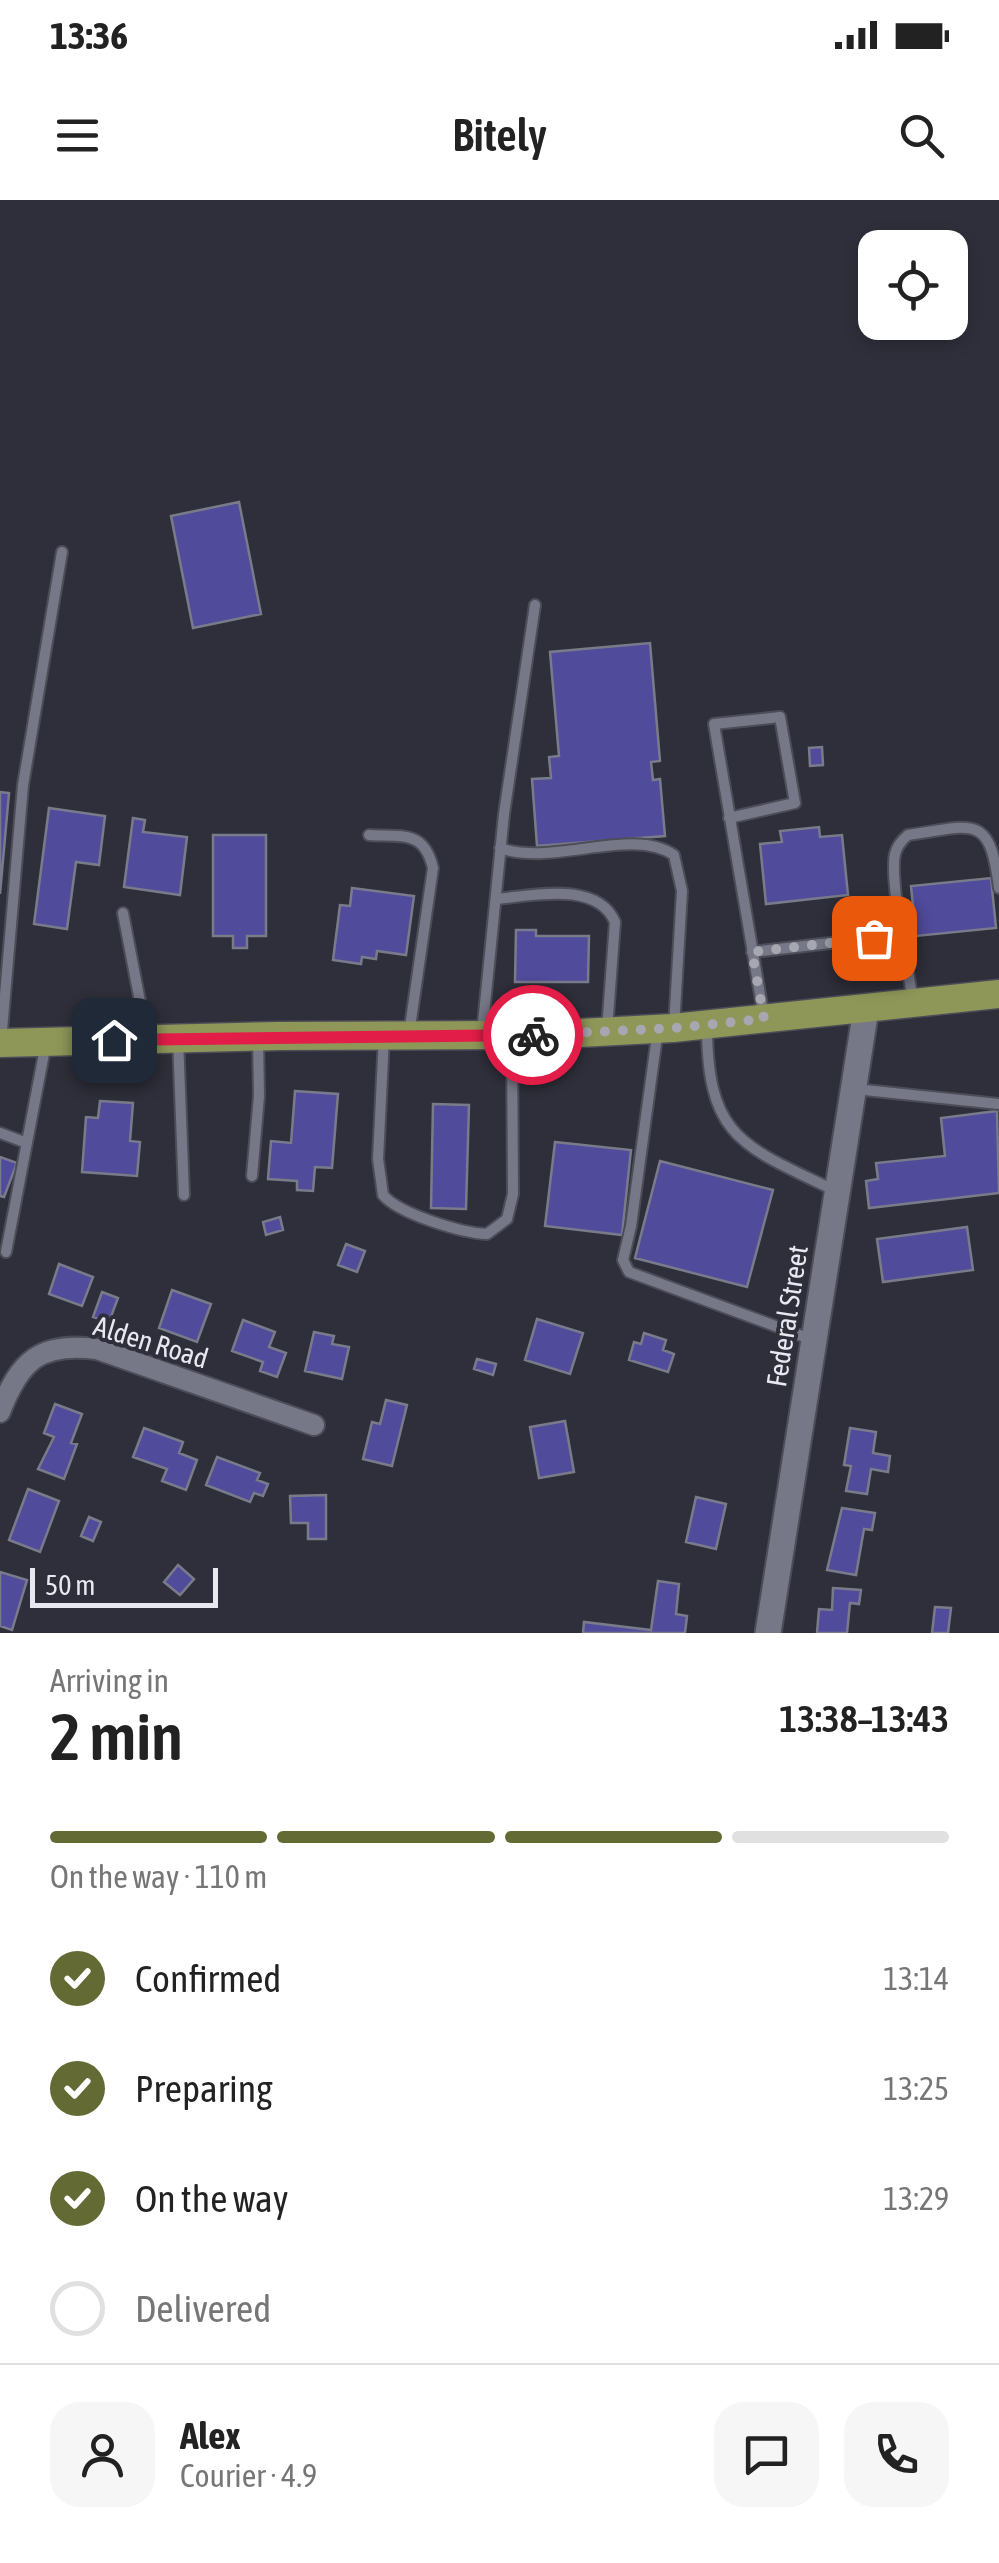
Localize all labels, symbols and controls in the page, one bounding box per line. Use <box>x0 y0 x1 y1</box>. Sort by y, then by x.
text: 13:36 <box>50 14 128 57</box>
icon: menu <box>50 108 105 163</box>
icon: search <box>894 108 949 163</box>
text: Bitely <box>452 109 547 161</box>
map controls <box>858 230 968 340</box>
button: locate <box>858 230 968 340</box>
pin <box>832 896 917 981</box>
icon: bag <box>847 911 902 966</box>
courier <box>483 985 583 1085</box>
pin <box>72 998 157 1083</box>
icon: bike <box>506 1008 561 1063</box>
icon: home <box>87 1013 142 1068</box>
street label: Federal Street <box>760 1243 814 1389</box>
street label: Alden Road <box>90 1309 212 1375</box>
scale bar <box>30 1563 218 1608</box>
text: 50 m <box>45 1569 95 1601</box>
text: Arriving in <box>50 1662 169 1699</box>
text: 13:38–13:43 <box>779 1697 949 1740</box>
text: 2 min <box>50 1699 183 1774</box>
text: On the way · 110 m <box>50 1858 267 1895</box>
icon: check <box>50 1951 105 2006</box>
text: Confirmed <box>135 1957 281 2000</box>
text: 13:14 <box>883 1960 949 1997</box>
icon: check <box>50 2061 105 2116</box>
text: Preparing <box>135 2067 273 2110</box>
text: 13:25 <box>883 2070 949 2107</box>
icon: check <box>50 2171 105 2226</box>
text: On the way <box>135 2177 288 2220</box>
text: 13:29 <box>883 2180 949 2217</box>
text: Delivered <box>135 2287 271 2330</box>
button: person <box>50 2402 155 2507</box>
button: chat <box>714 2402 819 2507</box>
button: phone <box>844 2402 949 2507</box>
text: Alex <box>180 2414 241 2457</box>
text: Courier · 4.9 <box>180 2457 317 2494</box>

